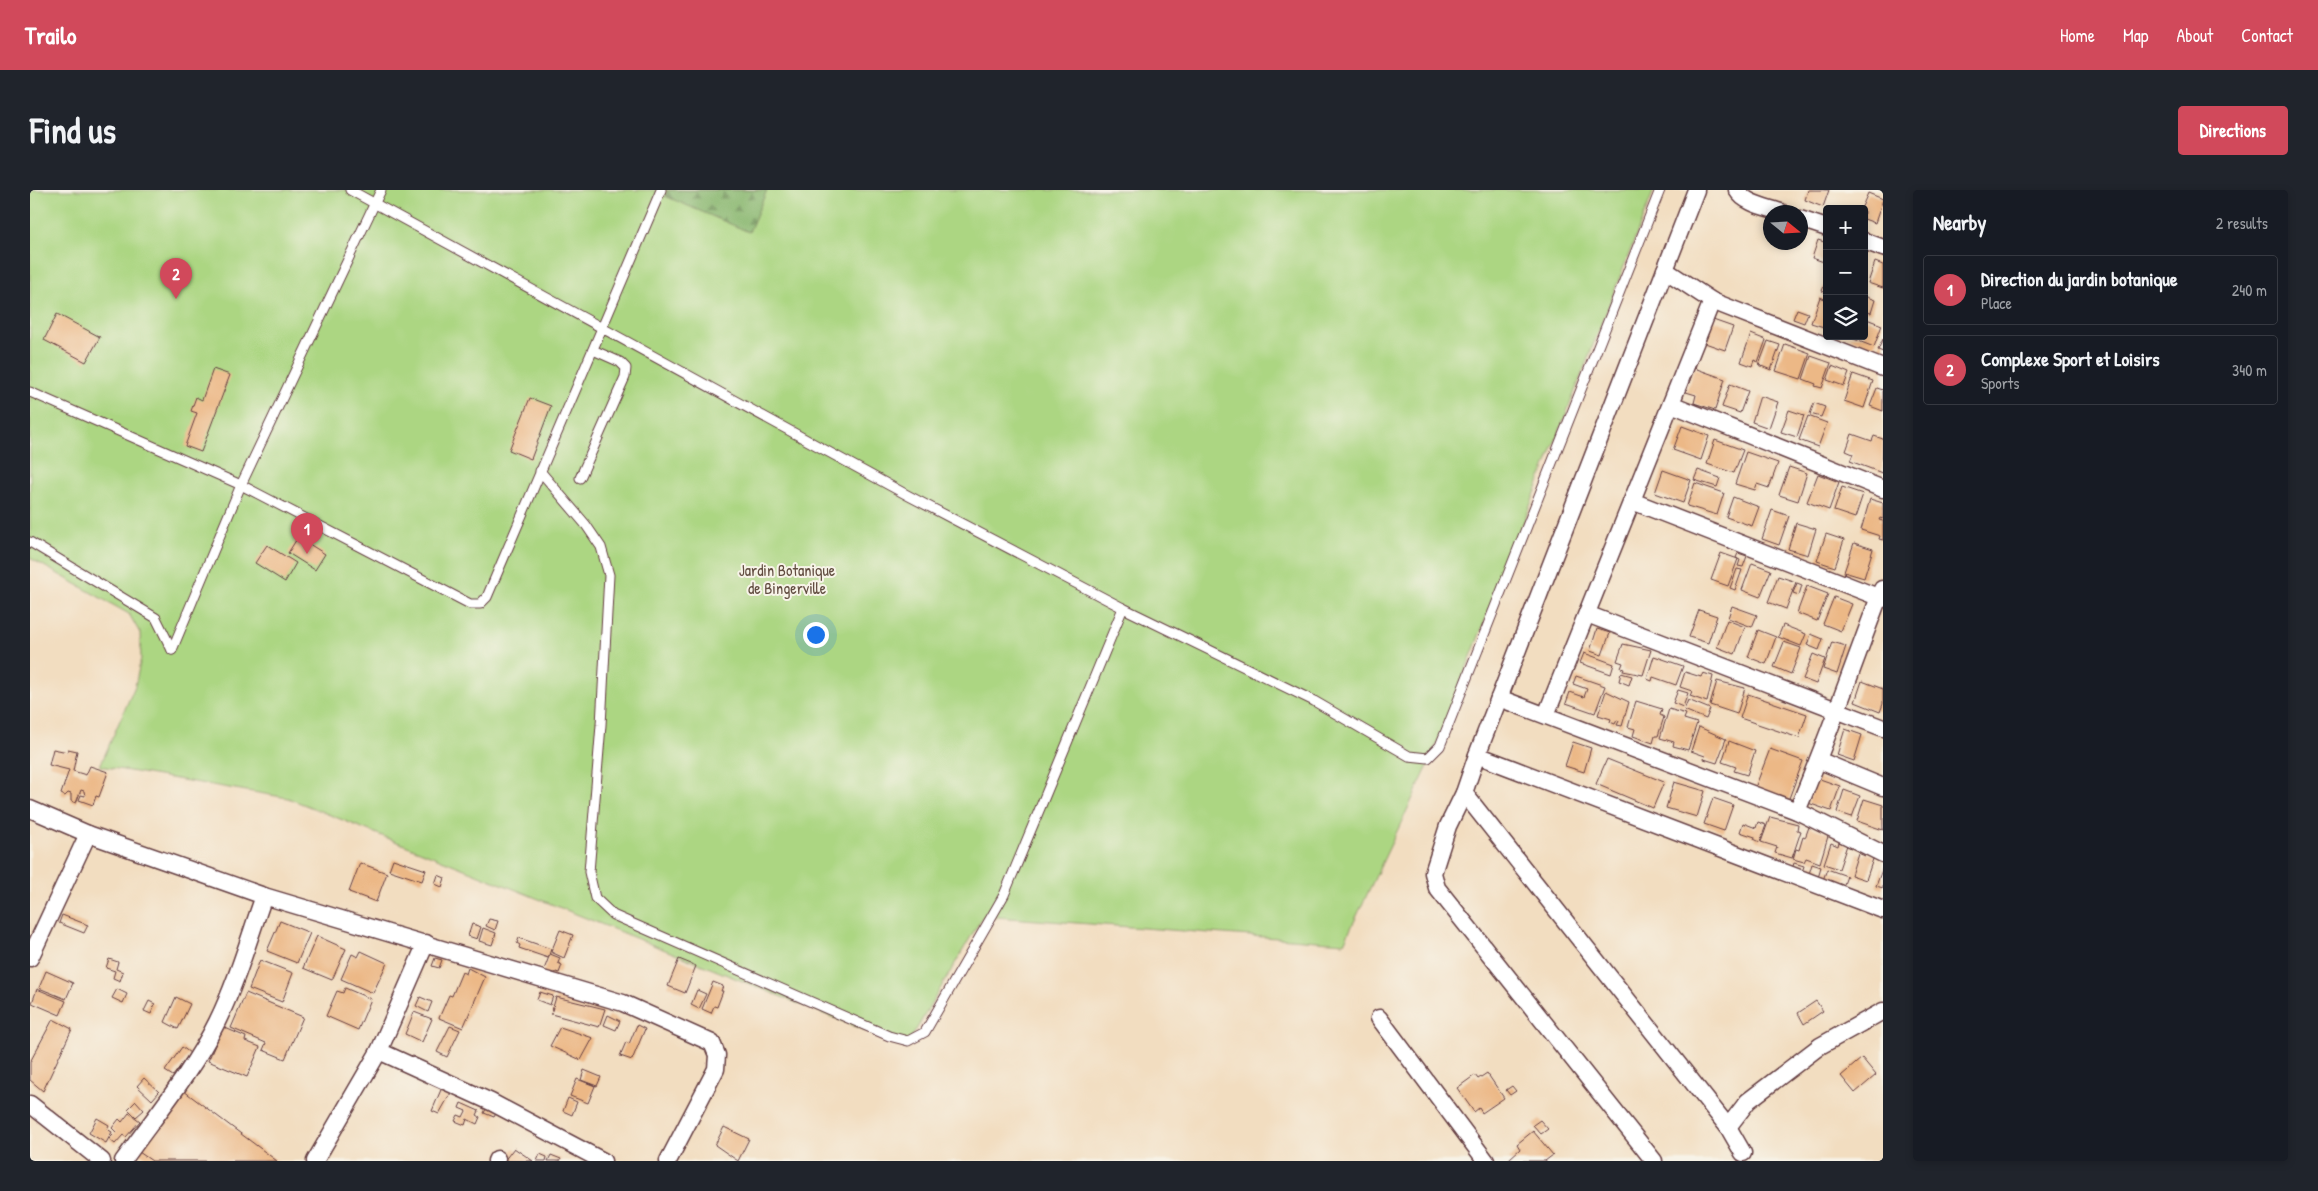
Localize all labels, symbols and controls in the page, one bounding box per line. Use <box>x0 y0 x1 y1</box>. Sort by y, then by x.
text: Trailo <box>25 19 76 51</box>
text: Home <box>2060 23 2095 48</box>
text: Map <box>2123 23 2148 48</box>
text: About <box>2176 23 2213 48</box>
text: Contact <box>2241 23 2293 48</box>
button: Directions <box>2178 106 2288 155</box>
text: Find us <box>30 107 116 154</box>
north arrow <box>1763 205 1808 250</box>
map controls <box>1823 205 1868 340</box>
button: + <box>1823 205 1868 250</box>
text: Nearby <box>1933 208 1986 237</box>
text: 2 results <box>2216 212 2268 234</box>
button: − <box>1823 250 1868 295</box>
pin: 2 <box>160 258 192 299</box>
text: Direction du jardin botanique <box>1981 266 2177 292</box>
text: 1 <box>1947 279 1953 301</box>
text: 240 m <box>2232 279 2267 301</box>
text: Place <box>1981 292 2012 314</box>
button: layers <box>1823 295 1868 340</box>
text: Complexe Sport et Loisirs <box>1981 346 2160 372</box>
text: 2 <box>1946 359 1954 381</box>
text: 340 m <box>2232 359 2267 381</box>
text: Sports <box>1981 372 2019 394</box>
pin: 1 <box>291 513 323 554</box>
park label: Jardin Botanique de Bingerville <box>739 559 836 599</box>
your location <box>803 622 829 648</box>

